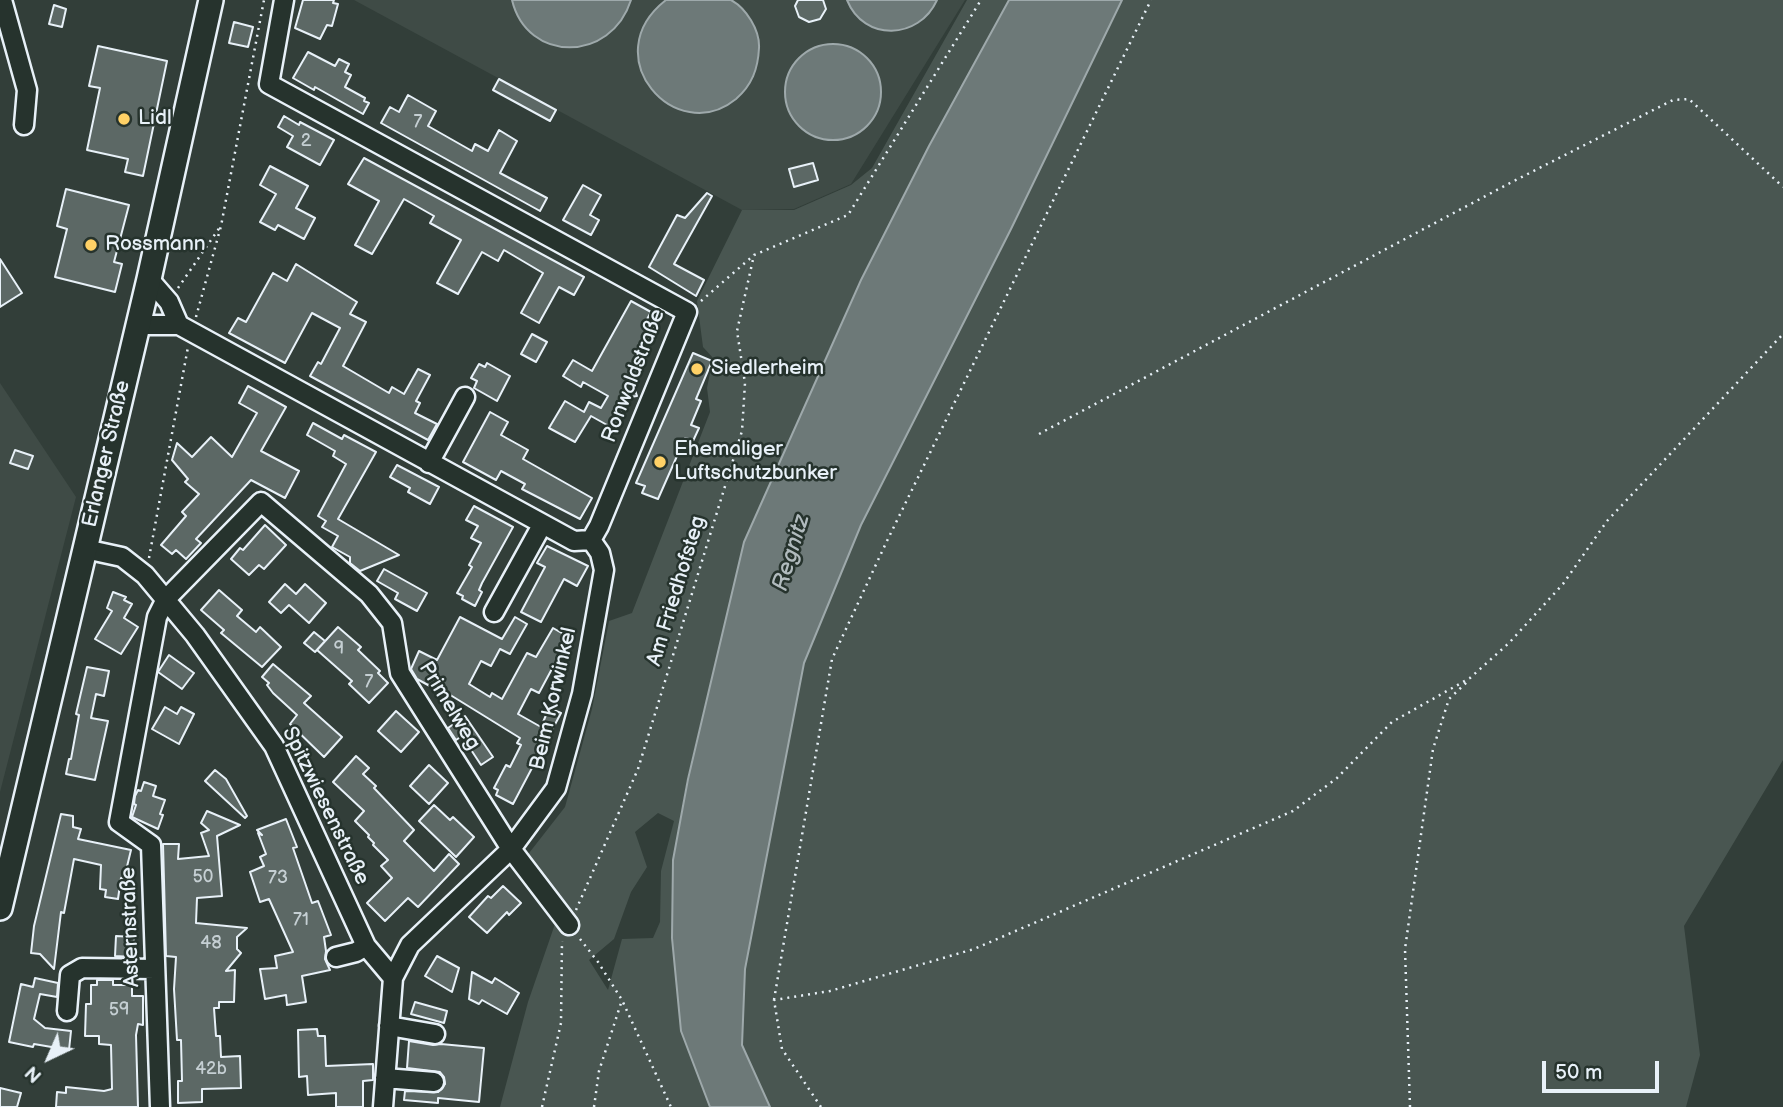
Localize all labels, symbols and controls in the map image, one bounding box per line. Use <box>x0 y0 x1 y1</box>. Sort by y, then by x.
place label: Lidl <box>138 106 172 132</box>
marker: Lidl <box>116 111 132 127</box>
house number: 7 <box>414 111 422 133</box>
house number: 2 <box>301 130 311 152</box>
place label: Rossmann <box>105 232 206 258</box>
marker: Rossmann <box>83 237 99 253</box>
street label: Ronwaldstraße <box>597 306 671 446</box>
place label: Siedlerheim <box>711 356 824 382</box>
marker: Siedlerheim <box>689 361 705 377</box>
street label: Erlanger Straße <box>78 378 136 530</box>
place label: Ehemaliger Luftschutzbunker <box>674 437 837 487</box>
marker: Ehemaliger Luftschutzbunker <box>652 454 668 470</box>
water label: Regnitz <box>767 511 817 595</box>
street label: Am Friedhofsteg <box>642 513 712 669</box>
street label: Beim Korwinkel <box>525 625 583 773</box>
house number: 9 <box>334 638 344 660</box>
street label: Primelweg <box>413 657 485 755</box>
house number: 7 <box>365 671 373 693</box>
street label: Spitzwiesenstraße <box>276 723 374 889</box>
street label: Asternstraße <box>116 866 146 988</box>
house number: 50 <box>193 866 213 888</box>
house number: 73 <box>268 867 288 889</box>
house number: 71 <box>293 909 309 931</box>
house number: 48 <box>200 932 222 954</box>
house number: 59 <box>109 999 129 1021</box>
north arrow <box>14 1023 84 1093</box>
scale bar <box>1545 1048 1662 1092</box>
house number: 42b <box>195 1058 227 1080</box>
text: N <box>21 1060 47 1087</box>
text: 50 m <box>1555 1060 1602 1085</box>

